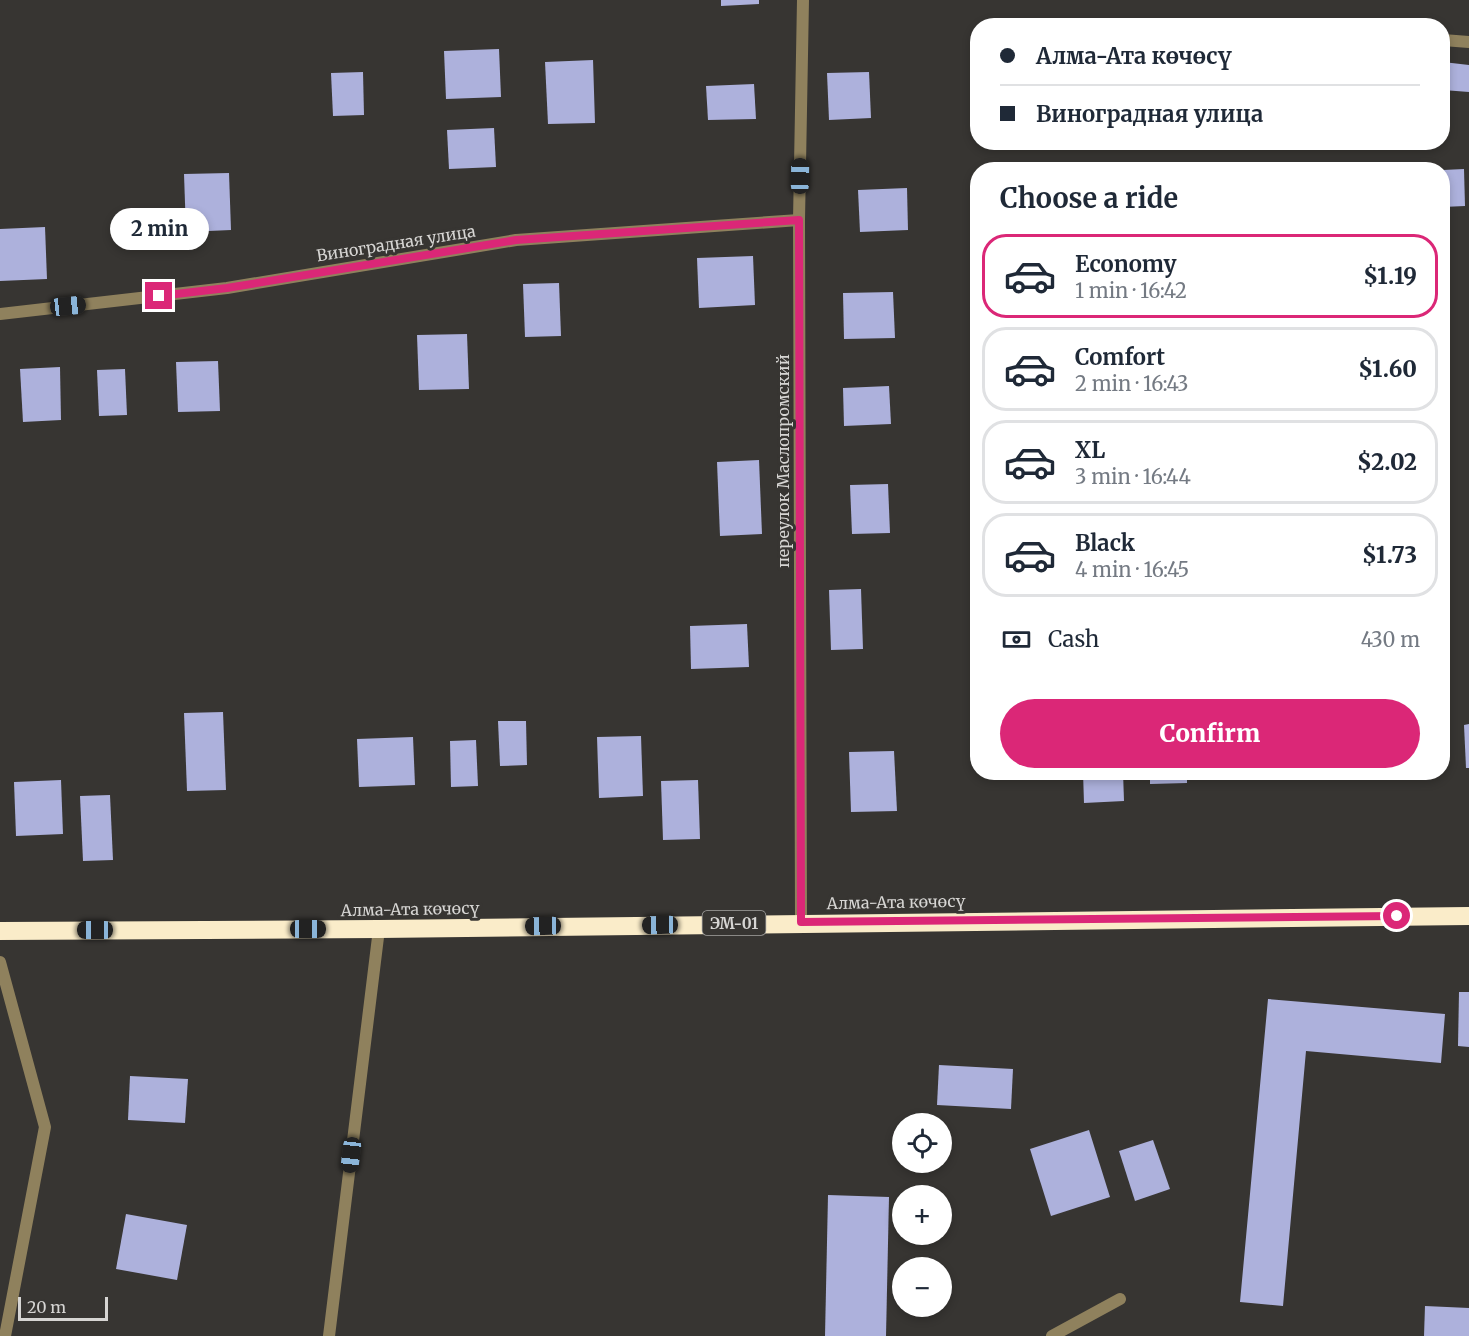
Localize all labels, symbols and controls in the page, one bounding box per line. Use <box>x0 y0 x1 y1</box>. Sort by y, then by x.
text: Алма-Ата көчөсү <box>1036 42 1232 70</box>
text: Виноградная улица <box>1036 100 1263 128</box>
car <box>791 158 809 194</box>
text: Choose a ride <box>1000 181 1178 215</box>
callout: 2 min <box>110 209 208 251</box>
text: 2 min <box>131 216 188 241</box>
street label: Виноградная улица <box>315 220 477 265</box>
icon: car <box>1003 249 1057 303</box>
text: Economy <box>1075 250 1176 278</box>
text: $1.19 <box>1363 262 1417 290</box>
text: 1 min · 16:42 <box>1075 278 1187 303</box>
route end <box>145 282 172 309</box>
car <box>49 295 87 317</box>
icon: car <box>1003 342 1057 396</box>
text: Comfort <box>1075 343 1165 371</box>
street label: переулок Маслопромский <box>773 354 793 568</box>
text: $1.60 <box>1358 355 1417 383</box>
text: 2 min · 16:43 <box>1075 371 1189 396</box>
icon: car <box>1003 435 1057 489</box>
text: XL <box>1075 436 1105 464</box>
text: $2.02 <box>1357 448 1417 476</box>
text: 3 min · 16:44 <box>1075 464 1191 489</box>
icon: car <box>1003 528 1057 582</box>
text: Black <box>1075 529 1135 557</box>
text: $1.73 <box>1362 541 1417 569</box>
text: 4 min · 16:45 <box>1075 557 1189 582</box>
icon: cash <box>1000 623 1033 656</box>
text: Cash <box>1048 625 1099 653</box>
text: 430 m <box>1361 627 1420 652</box>
button: Confirm <box>1000 699 1420 768</box>
street label: Алма-Ата көчөсү <box>825 891 966 913</box>
street label: Алма-Ата көчөсү <box>339 898 480 920</box>
route start <box>1383 902 1410 929</box>
road number: ЭМ-01 <box>702 911 766 935</box>
car <box>642 916 678 934</box>
car <box>525 917 561 935</box>
car <box>290 920 326 938</box>
car <box>77 921 113 939</box>
map controls <box>892 1113 952 1317</box>
button: locate <box>892 1113 952 1173</box>
car <box>340 1136 362 1174</box>
button: + <box>892 1185 952 1245</box>
button: − <box>892 1257 952 1317</box>
scale bar <box>18 1294 108 1322</box>
text: 20 m <box>27 1297 66 1317</box>

